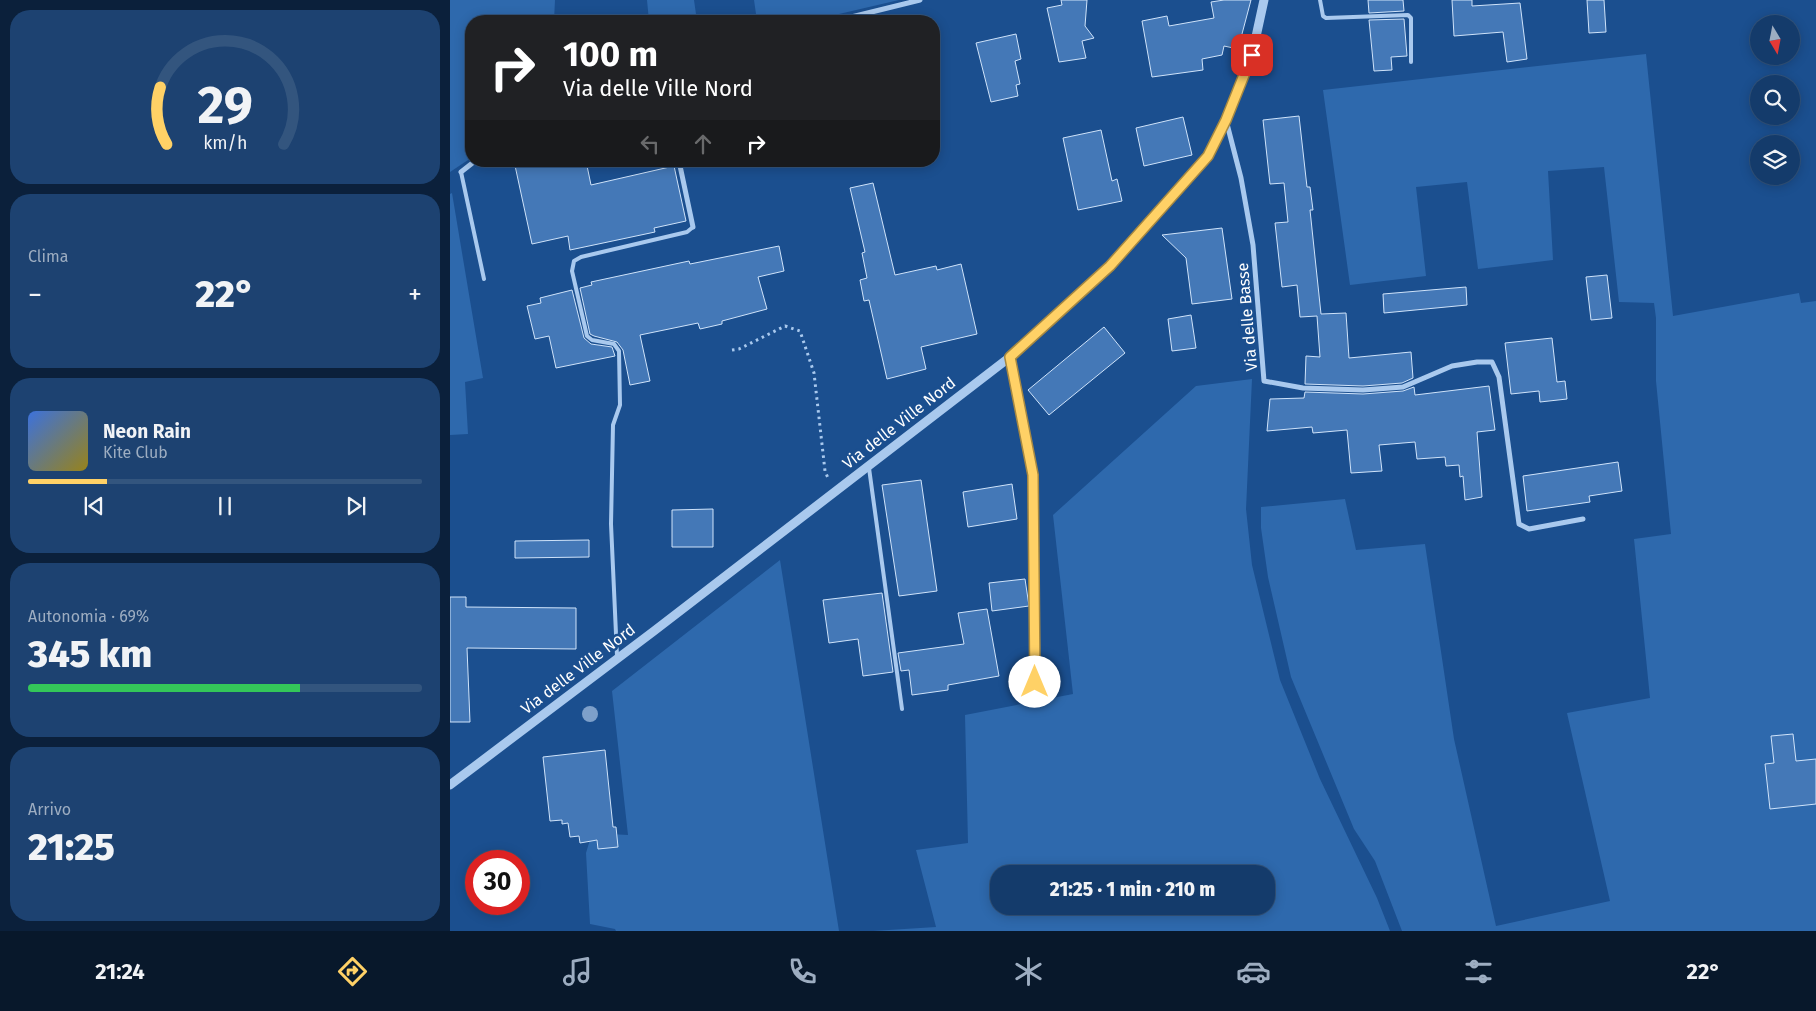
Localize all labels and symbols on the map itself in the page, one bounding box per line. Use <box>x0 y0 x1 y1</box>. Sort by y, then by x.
north arrow <box>1750 15 1800 65</box>
pin <box>1231 34 1273 76</box>
street label: Via delle Basse <box>1233 262 1261 372</box>
street label: Via delle Ville Nord <box>839 373 959 473</box>
street label: Via delle Ville Nord <box>517 620 639 718</box>
position arrow <box>1008 655 1060 707</box>
speed limit sign: 30 <box>465 850 530 915</box>

